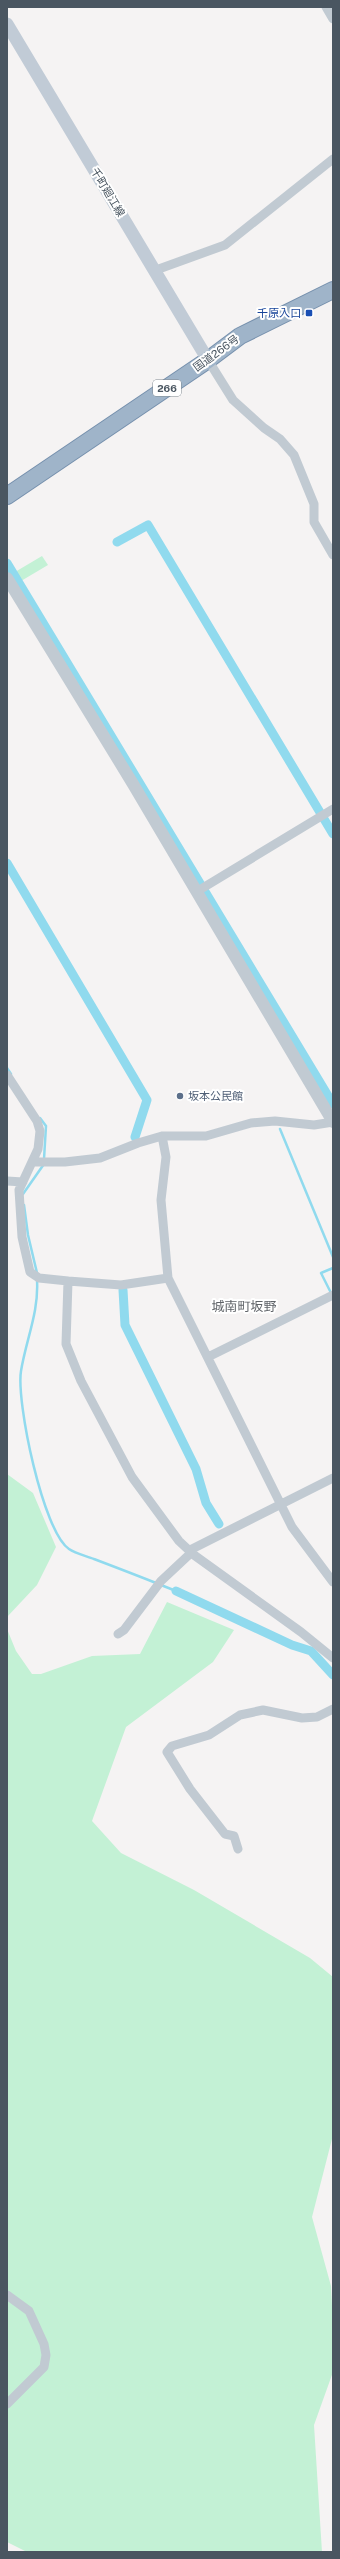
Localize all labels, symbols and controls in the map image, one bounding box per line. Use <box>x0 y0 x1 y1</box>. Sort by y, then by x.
street label: 千町廻江線 <box>89 165 127 219</box>
place label: 千原入口 <box>257 307 301 319</box>
marker: 千原入口 <box>304 308 314 318</box>
street label: 国道266号 <box>191 333 241 373</box>
road number: 266 <box>153 380 181 396</box>
place label: 坂本公民館 <box>188 1090 243 1102</box>
marker: 坂本公民館 <box>175 1091 185 1101</box>
district label: 城南町坂野 <box>211 1299 277 1314</box>

